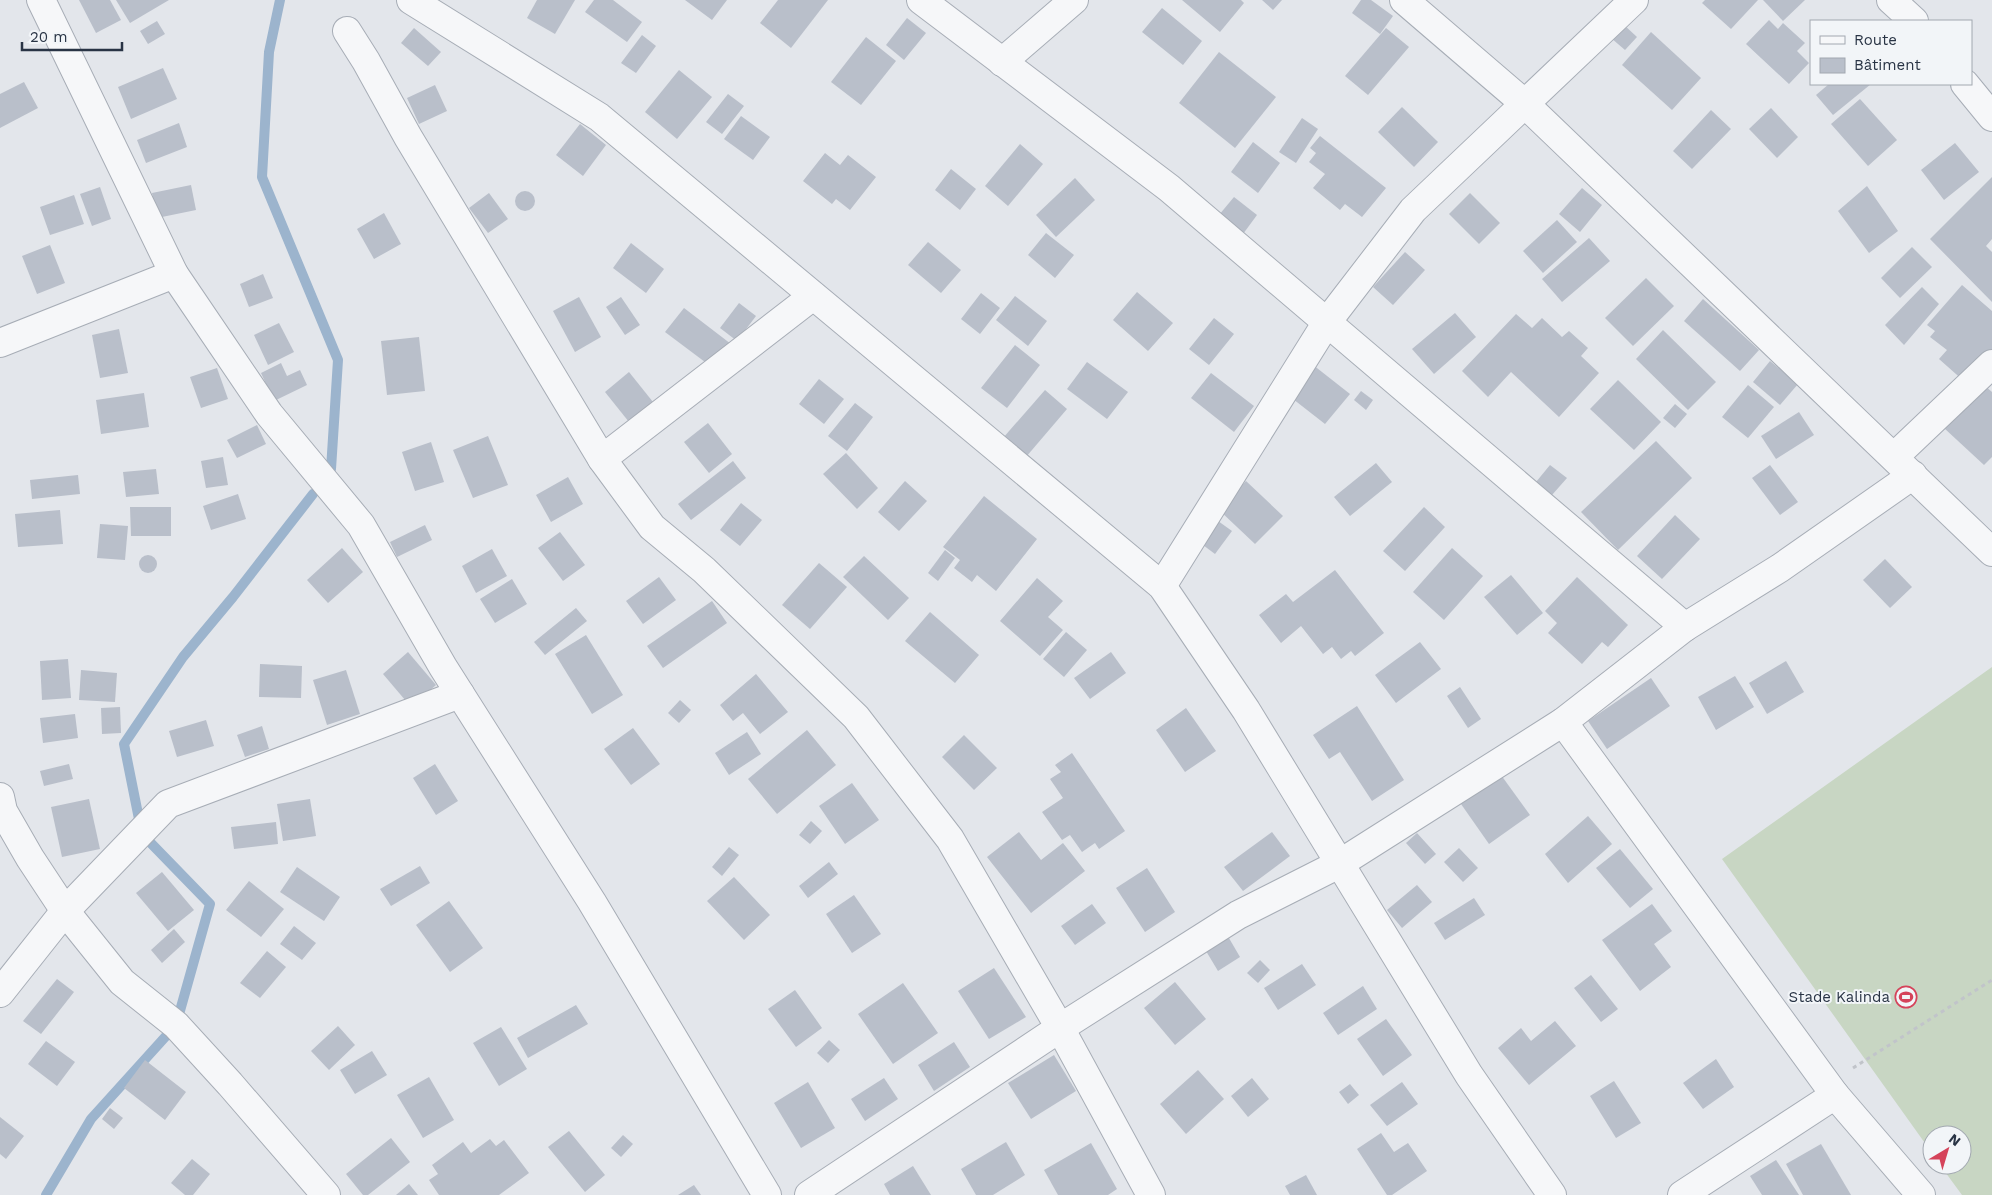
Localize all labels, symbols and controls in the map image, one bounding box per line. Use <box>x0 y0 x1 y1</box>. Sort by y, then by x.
scale bar <box>22 20 122 52</box>
legend <box>1810 20 1972 85</box>
text: 20 m <box>30 28 68 46</box>
text: Route <box>1854 31 1897 49</box>
text: Bâtiment <box>1854 56 1921 74</box>
sports icon: Stade Kalinda <box>1894 985 1918 1009</box>
place label: Stade Kalinda <box>1789 988 1891 1006</box>
north arrow <box>1922 1125 1972 1175</box>
text: N <box>1946 1130 1964 1149</box>

